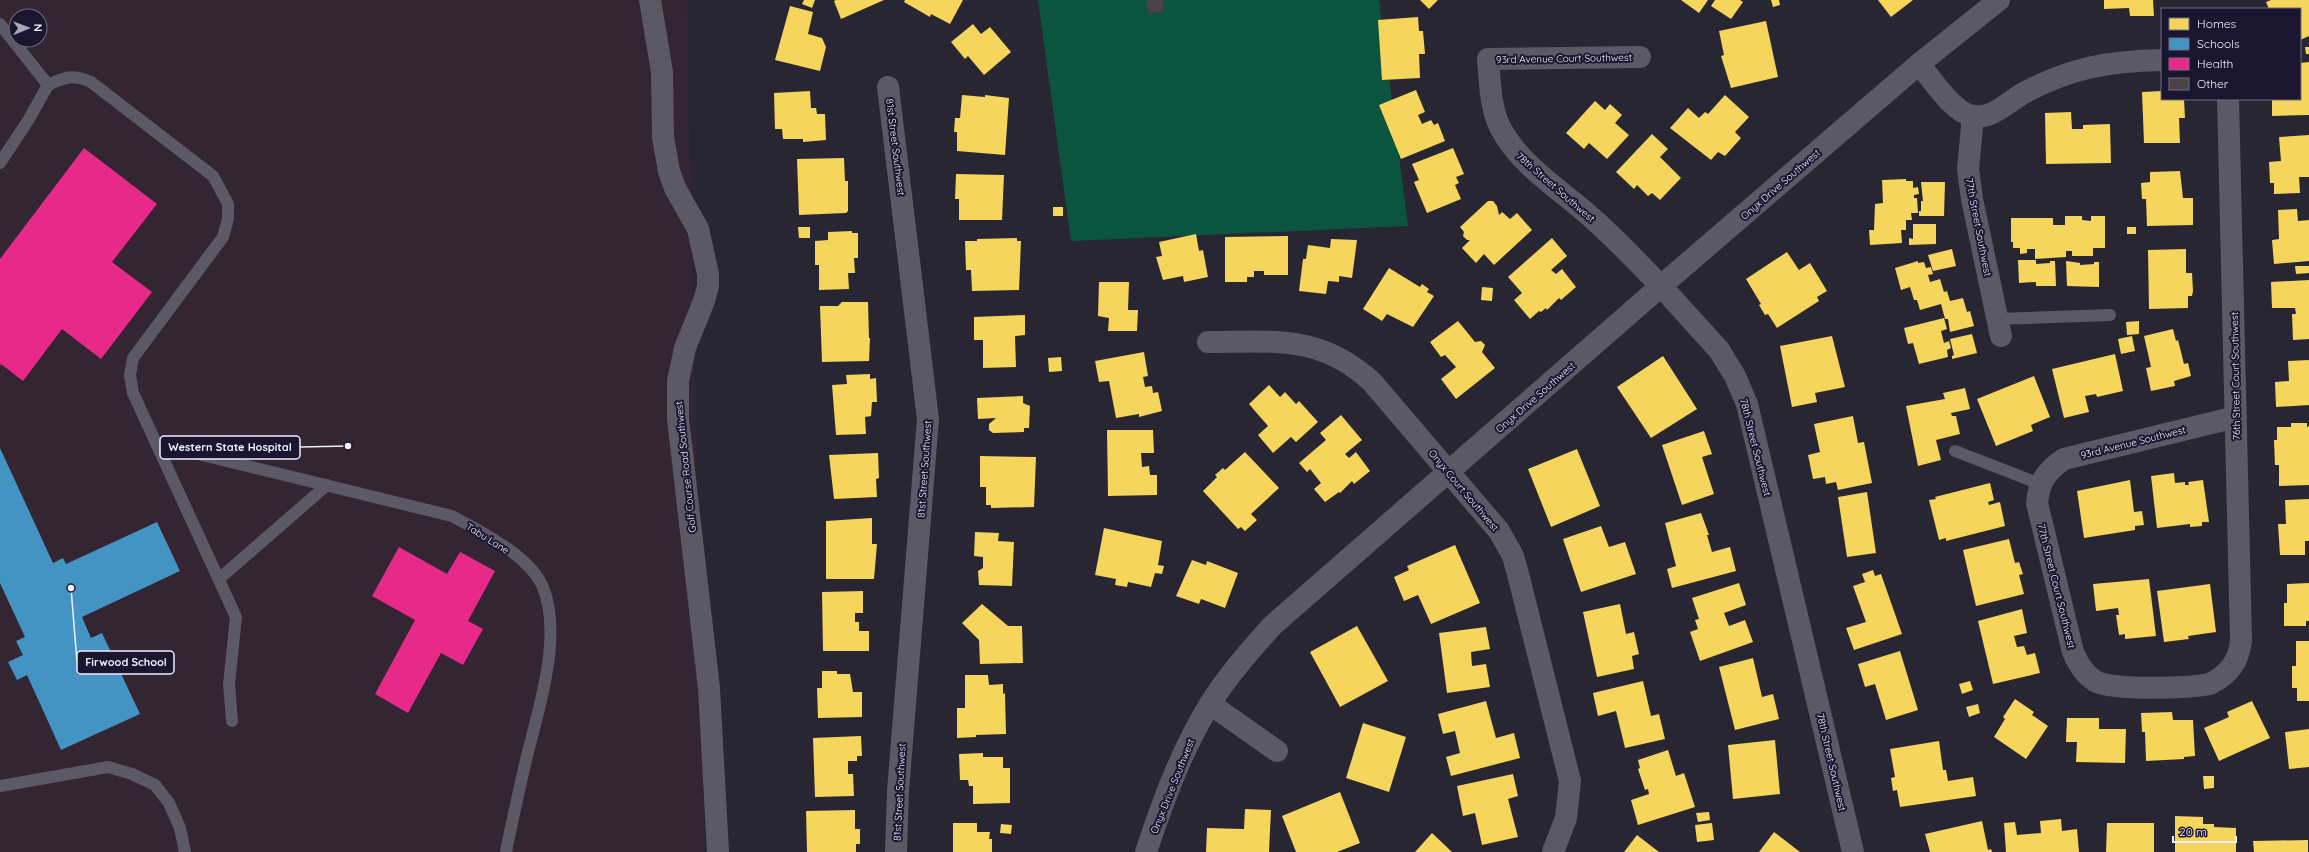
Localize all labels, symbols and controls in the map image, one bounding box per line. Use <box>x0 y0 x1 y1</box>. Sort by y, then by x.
north arrow <box>8 8 48 48</box>
legend <box>2161 8 2301 100</box>
text: Homes <box>2197 16 2237 31</box>
text: N <box>31 24 45 32</box>
text: Schools <box>2197 36 2240 51</box>
street label: 93rd Avenue Court Southwest <box>1496 51 1633 66</box>
text: Health <box>2197 56 2233 71</box>
text: Other <box>2197 76 2229 91</box>
street label: 81st Street Southwest <box>883 98 908 197</box>
street label: Onyx Drive Southwest <box>1738 146 1823 222</box>
street label: 78th Street Southwest <box>1514 150 1598 226</box>
street label: 77th Street Southwest <box>1963 177 1995 278</box>
street label: 76th Street Court Southwest <box>2228 311 2243 440</box>
street label: Onyx Drive Southwest <box>1493 359 1578 435</box>
street label: 78th Street Southwest <box>1737 397 1774 498</box>
street label: Golf Course Road Southwest <box>672 400 699 533</box>
street label: 81st Street Southwest <box>915 419 934 518</box>
street label: 93rd Avenue Southwest <box>2079 423 2188 462</box>
callout: Western State Hospital <box>160 436 300 459</box>
text: Western State Hospital <box>168 440 292 454</box>
street label: Onyx Court Southwest <box>1426 447 1502 534</box>
street label: Tabu Lane <box>464 520 512 557</box>
street label: 77th Street Court Southwest <box>2035 522 2078 650</box>
callout: Firwood School <box>77 651 174 674</box>
text: Firwood School <box>85 655 167 669</box>
street label: 78th Street Southwest <box>1814 712 1849 813</box>
street label: Onyx Drive Southwest <box>1147 736 1198 836</box>
street label: 81st Street Southwest <box>890 742 909 841</box>
scale bar <box>2173 818 2236 844</box>
text: 20 m <box>2179 824 2207 839</box>

